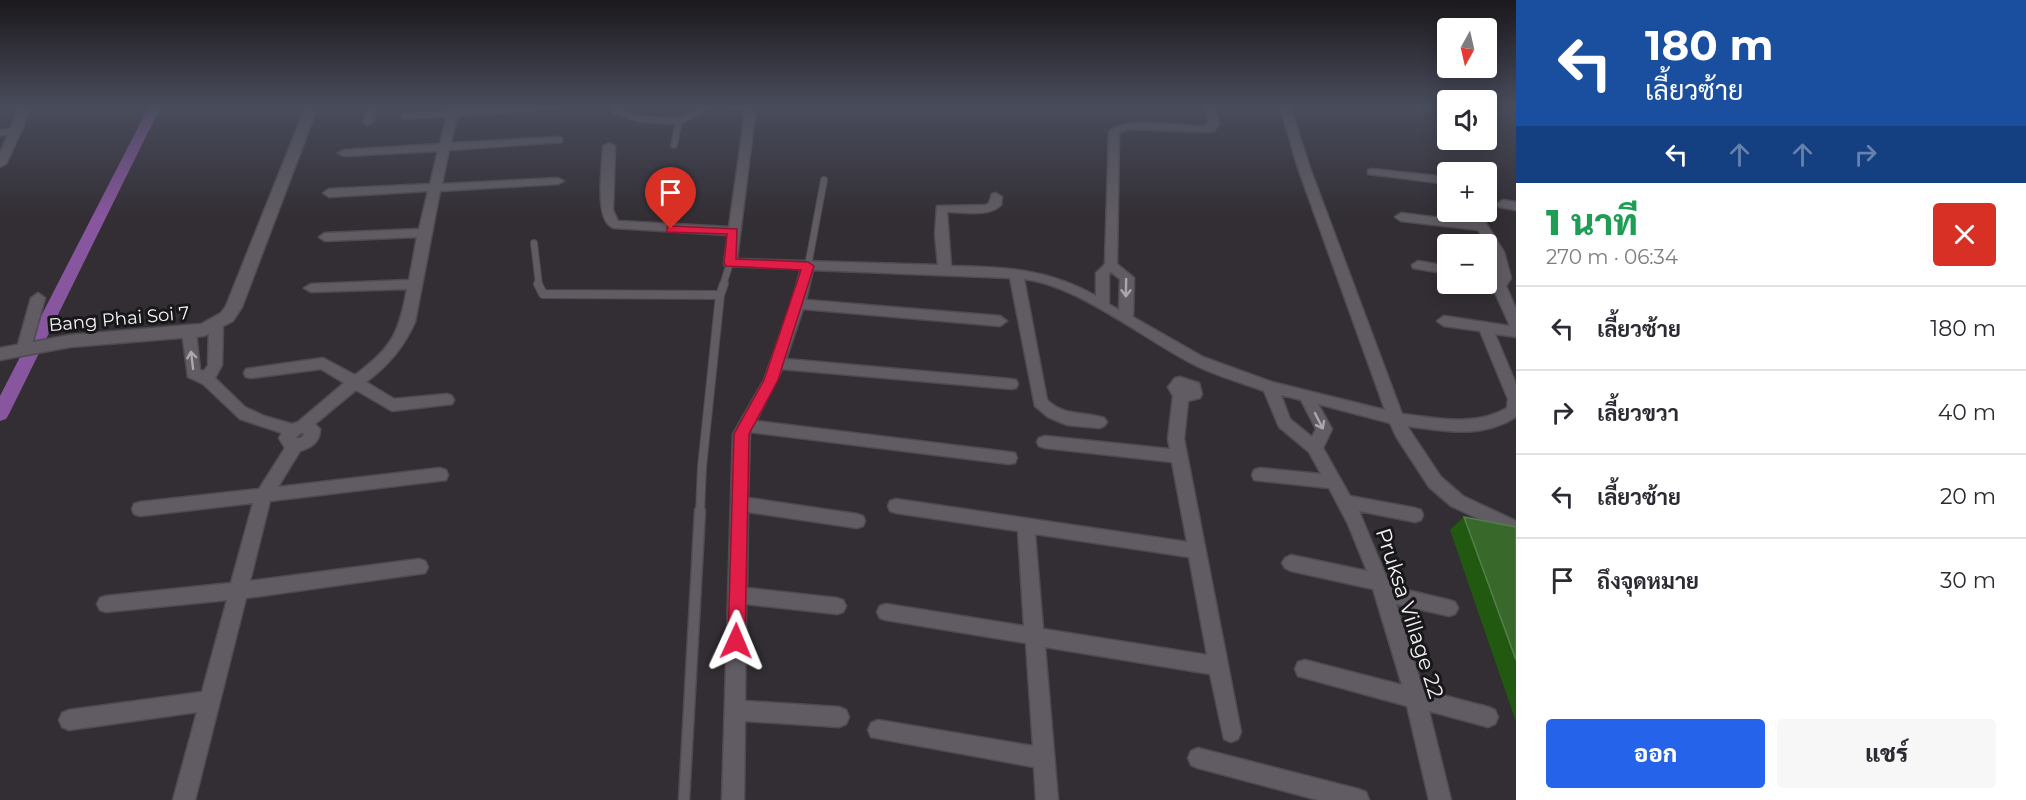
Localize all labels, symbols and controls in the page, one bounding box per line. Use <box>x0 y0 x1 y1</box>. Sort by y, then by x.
north arrow <box>1437 18 1497 78</box>
map controls <box>1437 18 1497 294</box>
text: 180 m <box>1645 19 1774 71</box>
icon: left <box>1546 24 1624 102</box>
text: เลี้ยวซ้าย <box>1645 74 1743 107</box>
button: sound <box>1437 90 1497 150</box>
icon: left <box>1660 138 1693 171</box>
icon: ahead <box>1723 138 1756 171</box>
icon: ahead <box>1786 138 1819 171</box>
icon: right <box>1849 138 1882 171</box>
button: + <box>1437 162 1497 222</box>
pin <box>645 167 696 229</box>
icon: arrive <box>654 176 687 209</box>
text: 1 นาที <box>1546 200 1638 244</box>
button: close <box>1933 203 1996 266</box>
button: − <box>1437 234 1497 294</box>
text: 270 m · 06:34 <box>1546 245 1678 269</box>
one-way arrow <box>1121 278 1132 298</box>
street label: Bang Phai Soi 7 <box>48 302 190 336</box>
icon: left <box>1546 312 1579 345</box>
text: 180 m <box>1930 315 1996 342</box>
text: เลี้ยวซ้าย <box>1597 316 1681 343</box>
one-way arrow <box>186 350 197 370</box>
icon: right <box>1546 396 1579 429</box>
text: 40 m <box>1938 399 1996 426</box>
text: เลี้ยวขวา <box>1597 400 1679 427</box>
one-way arrow <box>1314 411 1325 429</box>
icon: left <box>1546 480 1579 513</box>
text: 20 m <box>1940 483 1996 510</box>
text: เลี้ยวซ้าย <box>1597 484 1681 511</box>
street label: Pruksa Village 22 <box>1371 525 1449 701</box>
icon: arrive <box>1546 564 1579 597</box>
text: 30 m <box>1940 567 1996 594</box>
text: ถึงจุดหมาย <box>1597 568 1699 595</box>
position arrow <box>704 609 768 673</box>
button: ออก <box>1546 719 1765 788</box>
button: แชร์ <box>1777 719 1996 788</box>

